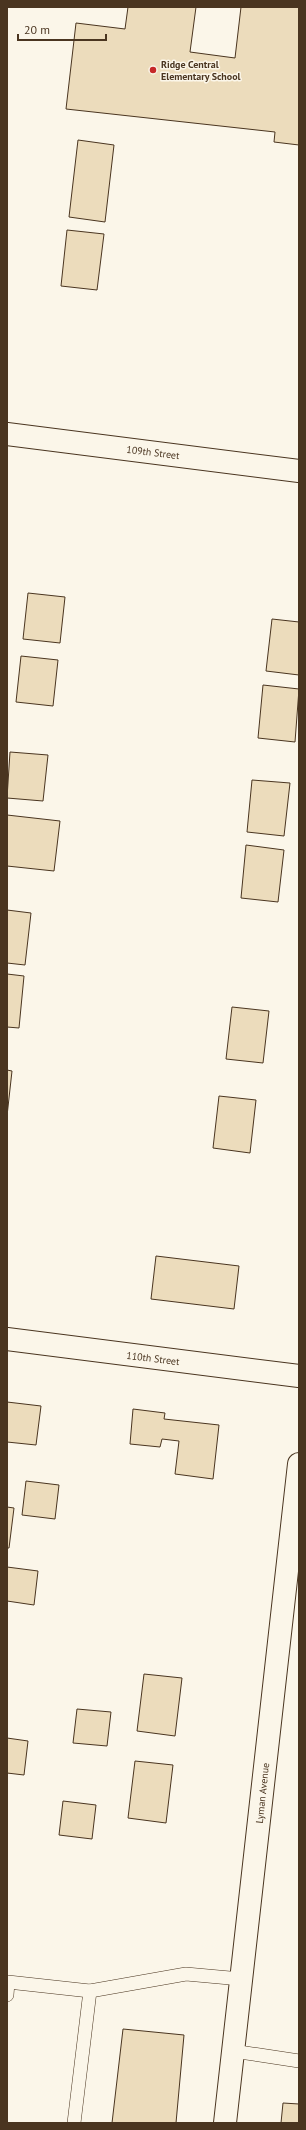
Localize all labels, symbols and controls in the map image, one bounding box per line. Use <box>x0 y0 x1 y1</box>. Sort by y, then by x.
scale bar <box>18 16 106 42</box>
text: 20 m <box>24 22 50 37</box>
place label: Ridge Central Elementary School <box>161 58 241 83</box>
marker: Ridge Central Elementary School <box>148 65 158 75</box>
street label: 109th Street <box>126 443 181 462</box>
street label: 110th Street <box>126 1349 181 1368</box>
street label: Lyman Avenue <box>253 1762 272 1824</box>

